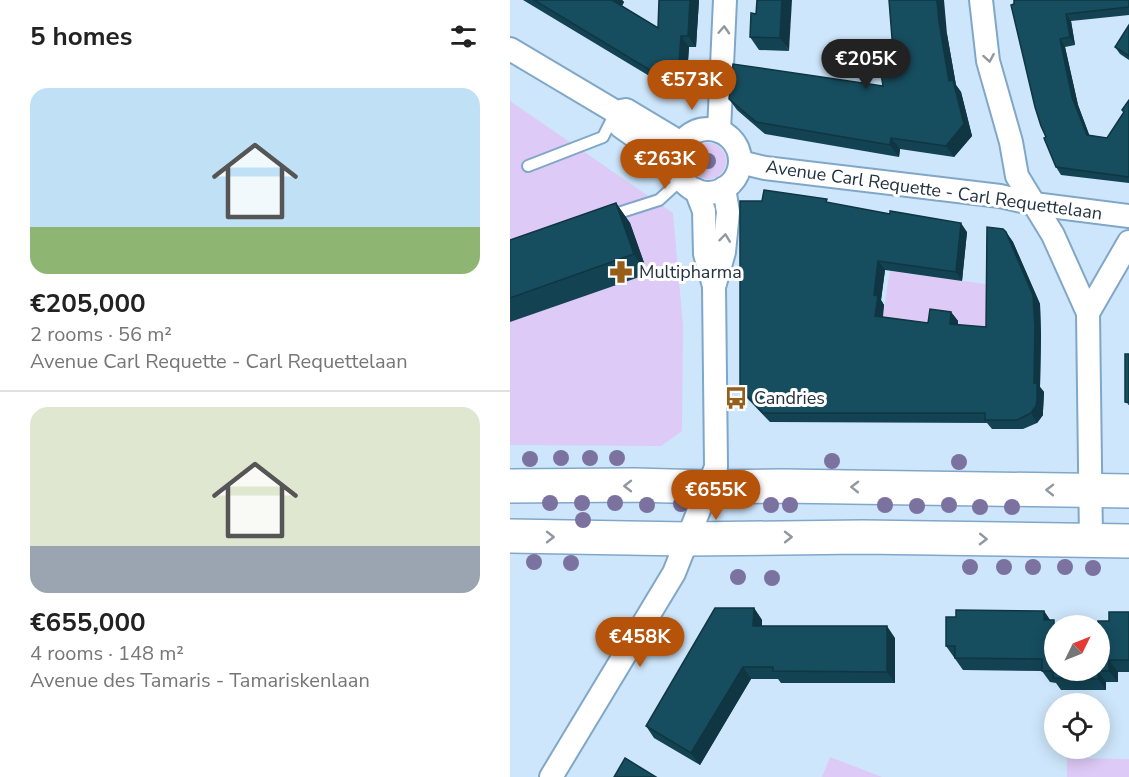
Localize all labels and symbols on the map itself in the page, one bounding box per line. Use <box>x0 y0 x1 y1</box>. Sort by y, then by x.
one-way arrow <box>717 26 730 35</box>
pin: €205K <box>824 39 908 90</box>
one-way arrow <box>982 53 994 63</box>
pin: €573K <box>650 60 734 111</box>
pin: €263K <box>623 139 707 190</box>
street label: Avenue Carl Requette - Carl Requettelaan <box>764 154 1104 226</box>
one-way arrow <box>718 233 731 243</box>
pharmacy icon: Multipharma <box>608 259 634 285</box>
place label: Multipharma <box>639 260 742 284</box>
bus stop icon: Candries <box>723 385 749 411</box>
place label: Candries <box>754 386 825 410</box>
pin: €655K <box>674 470 758 521</box>
one-way arrow <box>624 480 633 492</box>
one-way arrow <box>850 481 859 493</box>
one-way arrow <box>1045 484 1054 496</box>
one-way arrow <box>545 531 554 543</box>
one-way arrow <box>783 531 792 543</box>
one-way arrow <box>978 532 987 545</box>
north arrow <box>1044 615 1110 681</box>
pin: €458K <box>598 617 682 668</box>

